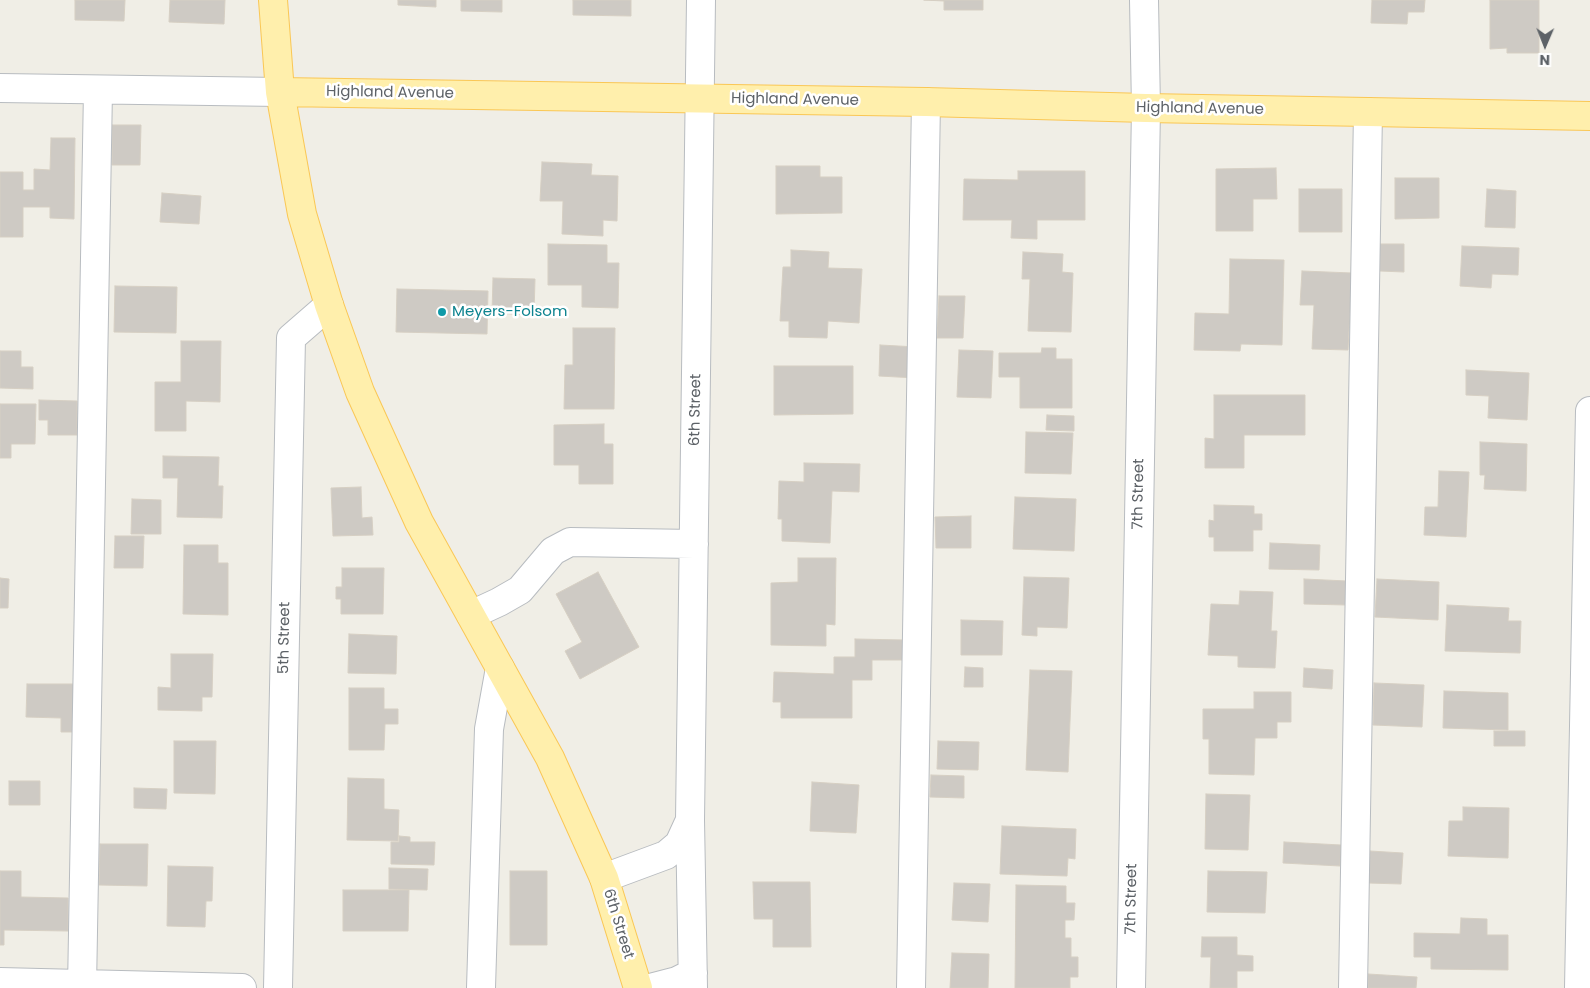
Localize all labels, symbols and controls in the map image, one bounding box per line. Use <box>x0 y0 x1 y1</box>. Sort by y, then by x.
north arrow <box>1520 20 1570 70</box>
text: N <box>1539 50 1550 70</box>
street label: Highland Avenue <box>326 83 454 103</box>
street label: Highland Avenue <box>731 90 859 110</box>
street label: Highland Avenue <box>1136 99 1264 119</box>
place label: Meyers-Folsom <box>452 303 567 321</box>
marker: Meyers-Folsom <box>436 306 448 318</box>
street label: 6th Street <box>686 374 706 446</box>
street label: 7th Street <box>1129 458 1149 530</box>
street label: 5th Street <box>275 602 295 674</box>
street label: 7th Street <box>1122 863 1142 935</box>
street label: 6th Street <box>599 887 637 961</box>

